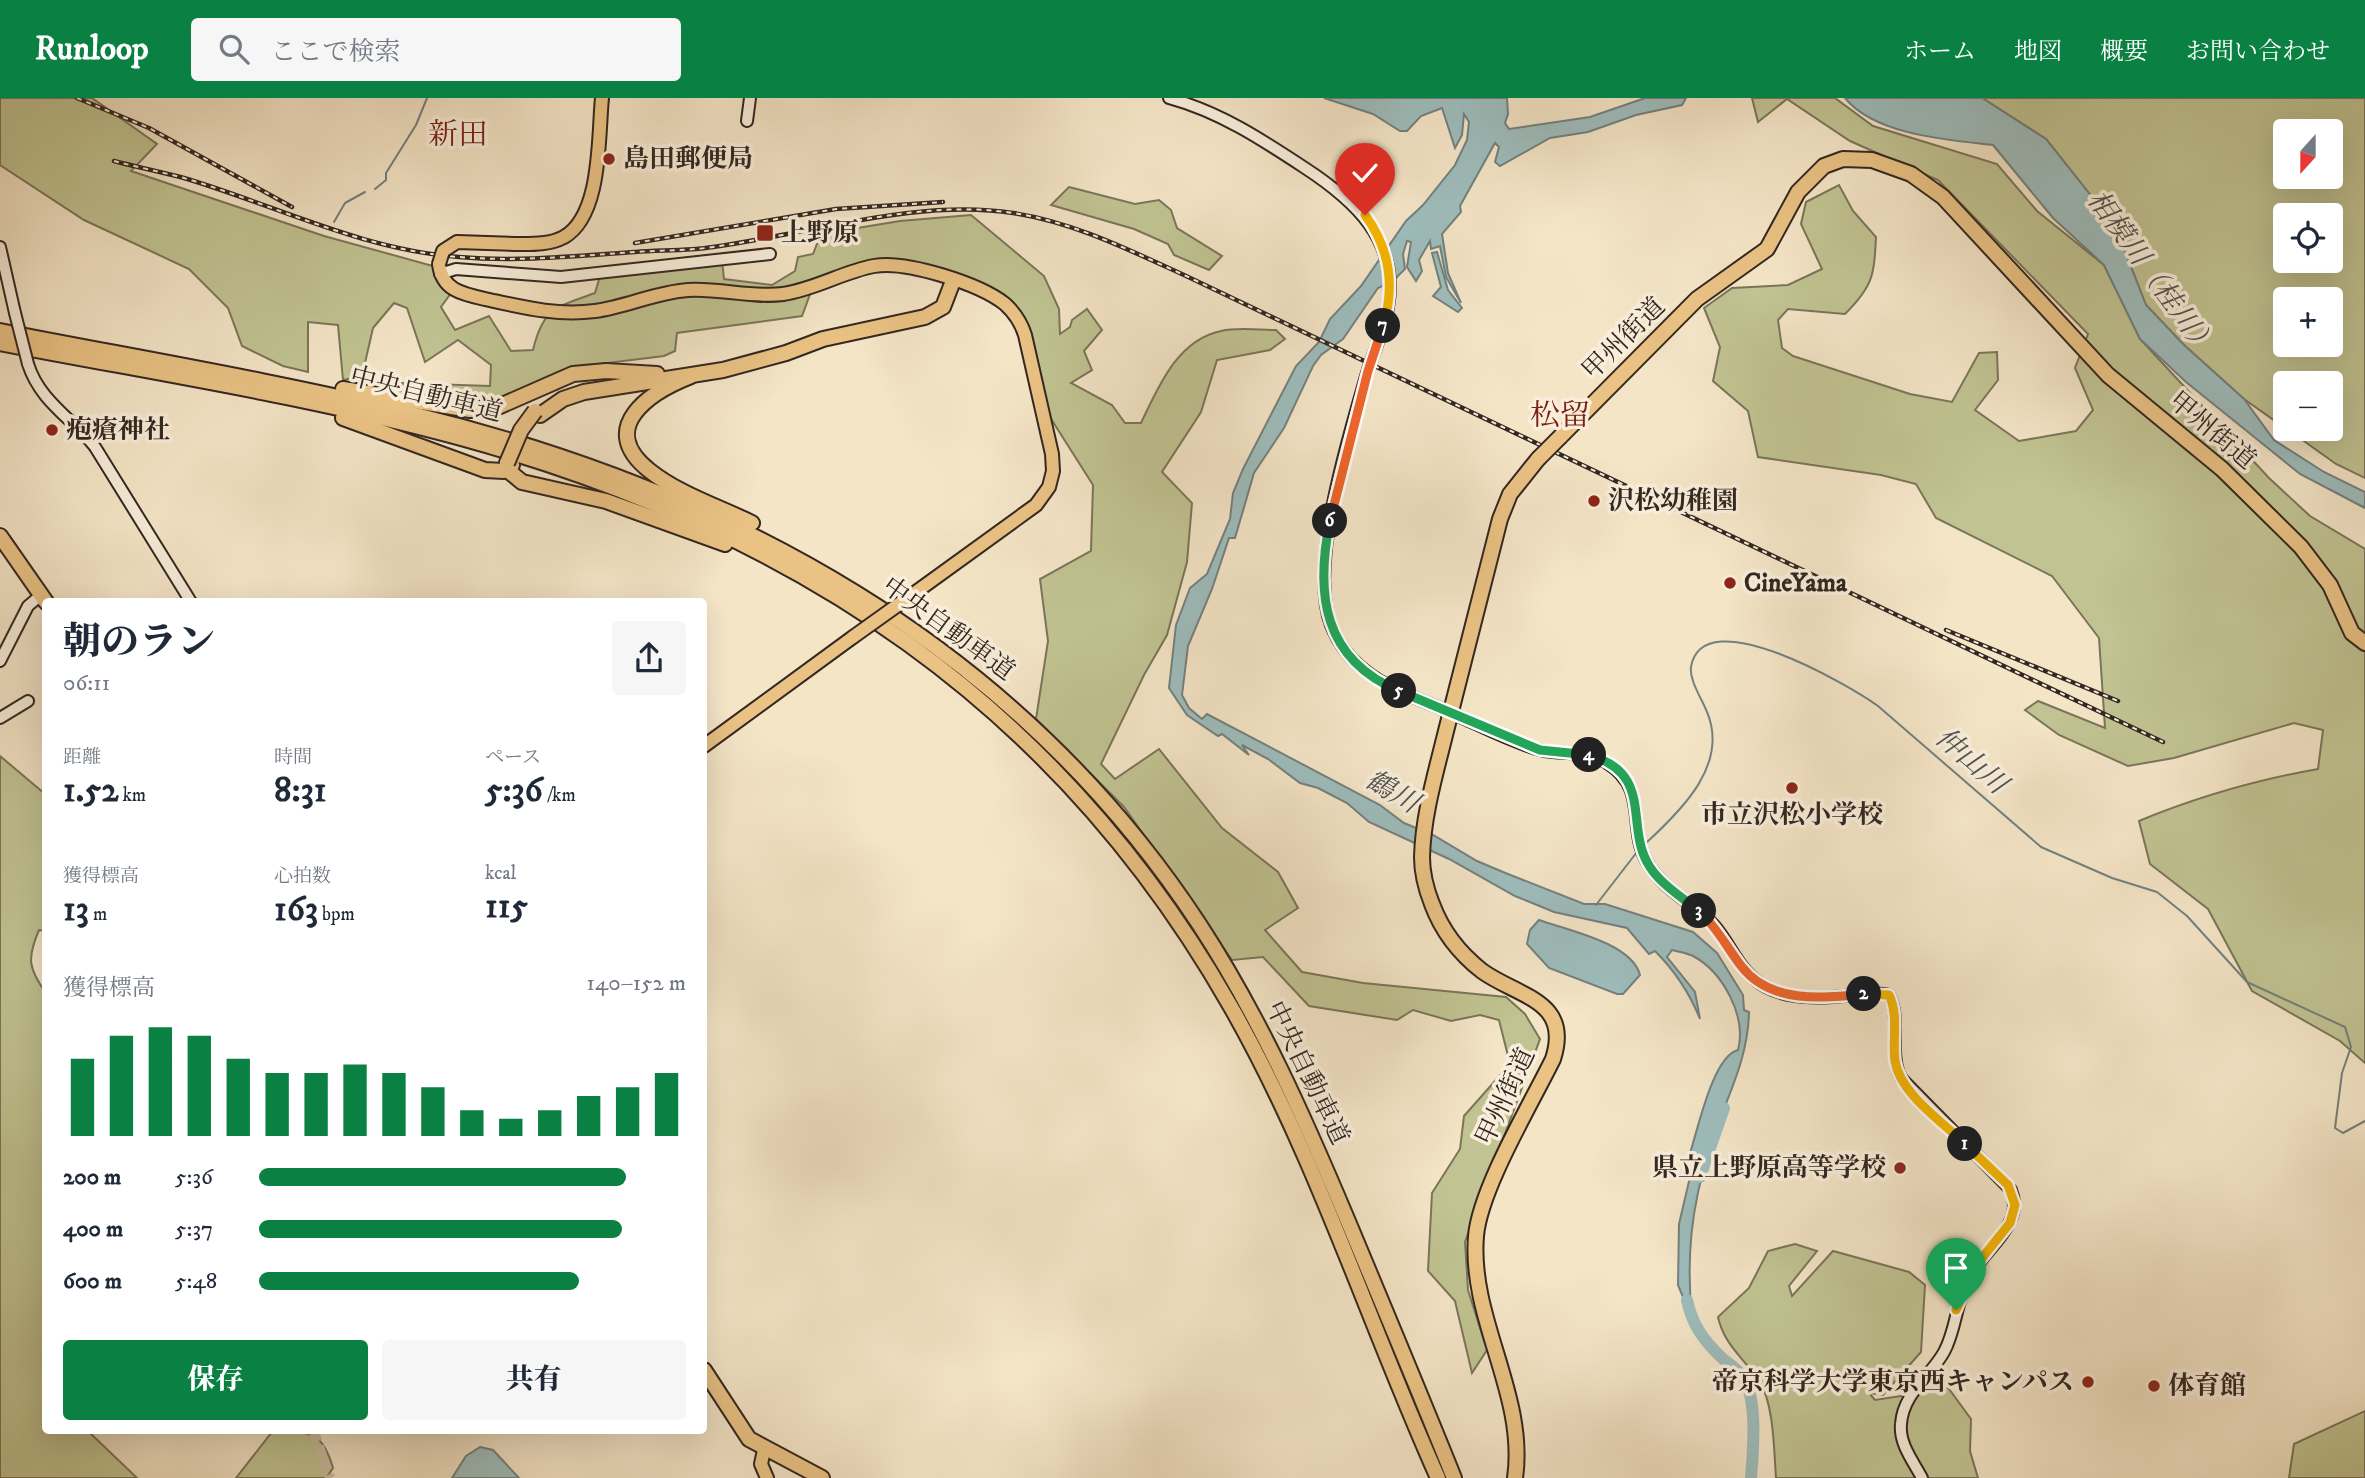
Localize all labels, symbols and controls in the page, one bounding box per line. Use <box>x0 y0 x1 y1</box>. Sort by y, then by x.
search box <box>191 18 681 81</box>
text: Runloop <box>35 29 149 70</box>
icon: search <box>215 30 253 68</box>
text: ここで検索 <box>271 36 401 69</box>
text: ホーム <box>1904 37 1976 67</box>
text: 地図 <box>2014 37 2062 67</box>
text: 概要 <box>2100 37 2148 67</box>
text: お問い合わせ <box>2186 37 2330 67</box>
district label: 新田 <box>428 117 488 154</box>
north arrow <box>2273 119 2343 189</box>
map controls <box>2273 119 2343 441</box>
place label: 島田郵便局 <box>623 143 753 176</box>
pin <box>1335 143 1395 215</box>
marker: 島田郵便局 <box>601 151 617 167</box>
icon: check <box>1346 154 1384 192</box>
water label: 相模川（桂川） <box>2079 183 2223 363</box>
button: locate <box>2273 203 2343 273</box>
place label: 上野原 <box>781 217 859 250</box>
marker: 上野原 <box>755 223 775 243</box>
button: + <box>2273 287 2343 357</box>
street label: 甲州街道 <box>1576 291 1672 387</box>
pin: 7 <box>1366 308 1400 344</box>
text: 7 <box>1377 314 1388 337</box>
street label: 中央自動車道 <box>346 360 506 430</box>
button: − <box>2273 371 2343 441</box>
street label: 甲州街道 <box>2162 385 2262 477</box>
district label: 松留 <box>1530 398 1590 435</box>
place label: 疱瘡神社 <box>66 414 170 447</box>
marker: 疱瘡神社 <box>44 422 60 438</box>
place label: 沢松幼稚園 <box>1608 485 1738 518</box>
marker: 沢松幼稚園 <box>1586 493 1602 509</box>
pin: 6 <box>1312 504 1348 538</box>
text: 6 <box>1325 509 1334 532</box>
place label: CineYama <box>1744 567 1848 600</box>
street label: 中央自動車道 <box>875 570 1021 688</box>
marker: CineYama <box>1722 575 1738 591</box>
text: 朝のラン <box>63 619 215 667</box>
button: share <box>612 621 686 695</box>
text: 06:11 <box>63 669 110 698</box>
pin: 5 <box>1382 674 1416 708</box>
text: 5 <box>1394 679 1403 702</box>
water label: 仲山川 <box>1928 720 2016 804</box>
pin: 4 <box>1572 738 1606 772</box>
text: 4 <box>1583 743 1594 766</box>
text: 距離 <box>63 746 101 769</box>
text: 時間 <box>274 746 312 769</box>
text: ペース <box>485 746 541 769</box>
water label: 鶴川 <box>1359 763 1428 823</box>
text: 1.52 <box>63 769 118 813</box>
text: 8:31 <box>274 769 327 813</box>
text: 5:36 <box>485 769 543 813</box>
marker: 市立沢松小学校 <box>1784 780 1800 796</box>
text: km <box>118 784 146 807</box>
text: /km <box>543 784 576 807</box>
place label: 市立沢松小学校 <box>1701 799 1883 832</box>
text: kcal <box>485 862 516 885</box>
text: 獲得標高 <box>63 865 139 888</box>
text: 心拍数 <box>274 865 331 888</box>
text: 115 <box>485 885 528 929</box>
text: 13 <box>63 888 89 932</box>
text: 163 <box>274 888 318 932</box>
pin: 3 <box>1682 894 1716 928</box>
text: 3 <box>1695 899 1702 922</box>
text: m <box>89 903 107 926</box>
text: bpm <box>318 903 355 926</box>
text: 140–152 m <box>587 969 686 998</box>
text: 獲得標高 <box>63 974 155 1003</box>
pin: 2 <box>1846 976 1882 1012</box>
text: 2 <box>1859 982 1868 1005</box>
street label: 中央自動車道 <box>1258 996 1356 1150</box>
street label: 甲州街道 <box>1469 1043 1543 1151</box>
pin: 1 <box>1948 1126 1982 1162</box>
text: 1 <box>1961 1132 1968 1155</box>
place label: 県立上野原高等学校 <box>1652 1152 1886 1185</box>
marker: 県立上野原高等学校 <box>1892 1160 1908 1176</box>
text: 200 m <box>63 1163 121 1192</box>
text: 5:36 <box>175 1163 213 1192</box>
text: 400 m <box>63 1215 123 1244</box>
text: 5:37 <box>175 1215 213 1244</box>
pin <box>1926 1238 1986 1310</box>
icon: arrive <box>1937 1249 1975 1287</box>
text: 600 m <box>63 1267 122 1296</box>
text: 5:48 <box>175 1267 217 1296</box>
button: 保存 <box>63 1340 368 1420</box>
button: 共有 <box>382 1340 686 1420</box>
place label: 帝京科学大学東京西キャンパス <box>1712 1366 2074 1399</box>
place label: 体育館 <box>2168 1370 2246 1403</box>
marker: 帝京科学大学東京西キャンパス <box>2080 1374 2096 1390</box>
marker: 体育館 <box>2146 1378 2162 1394</box>

